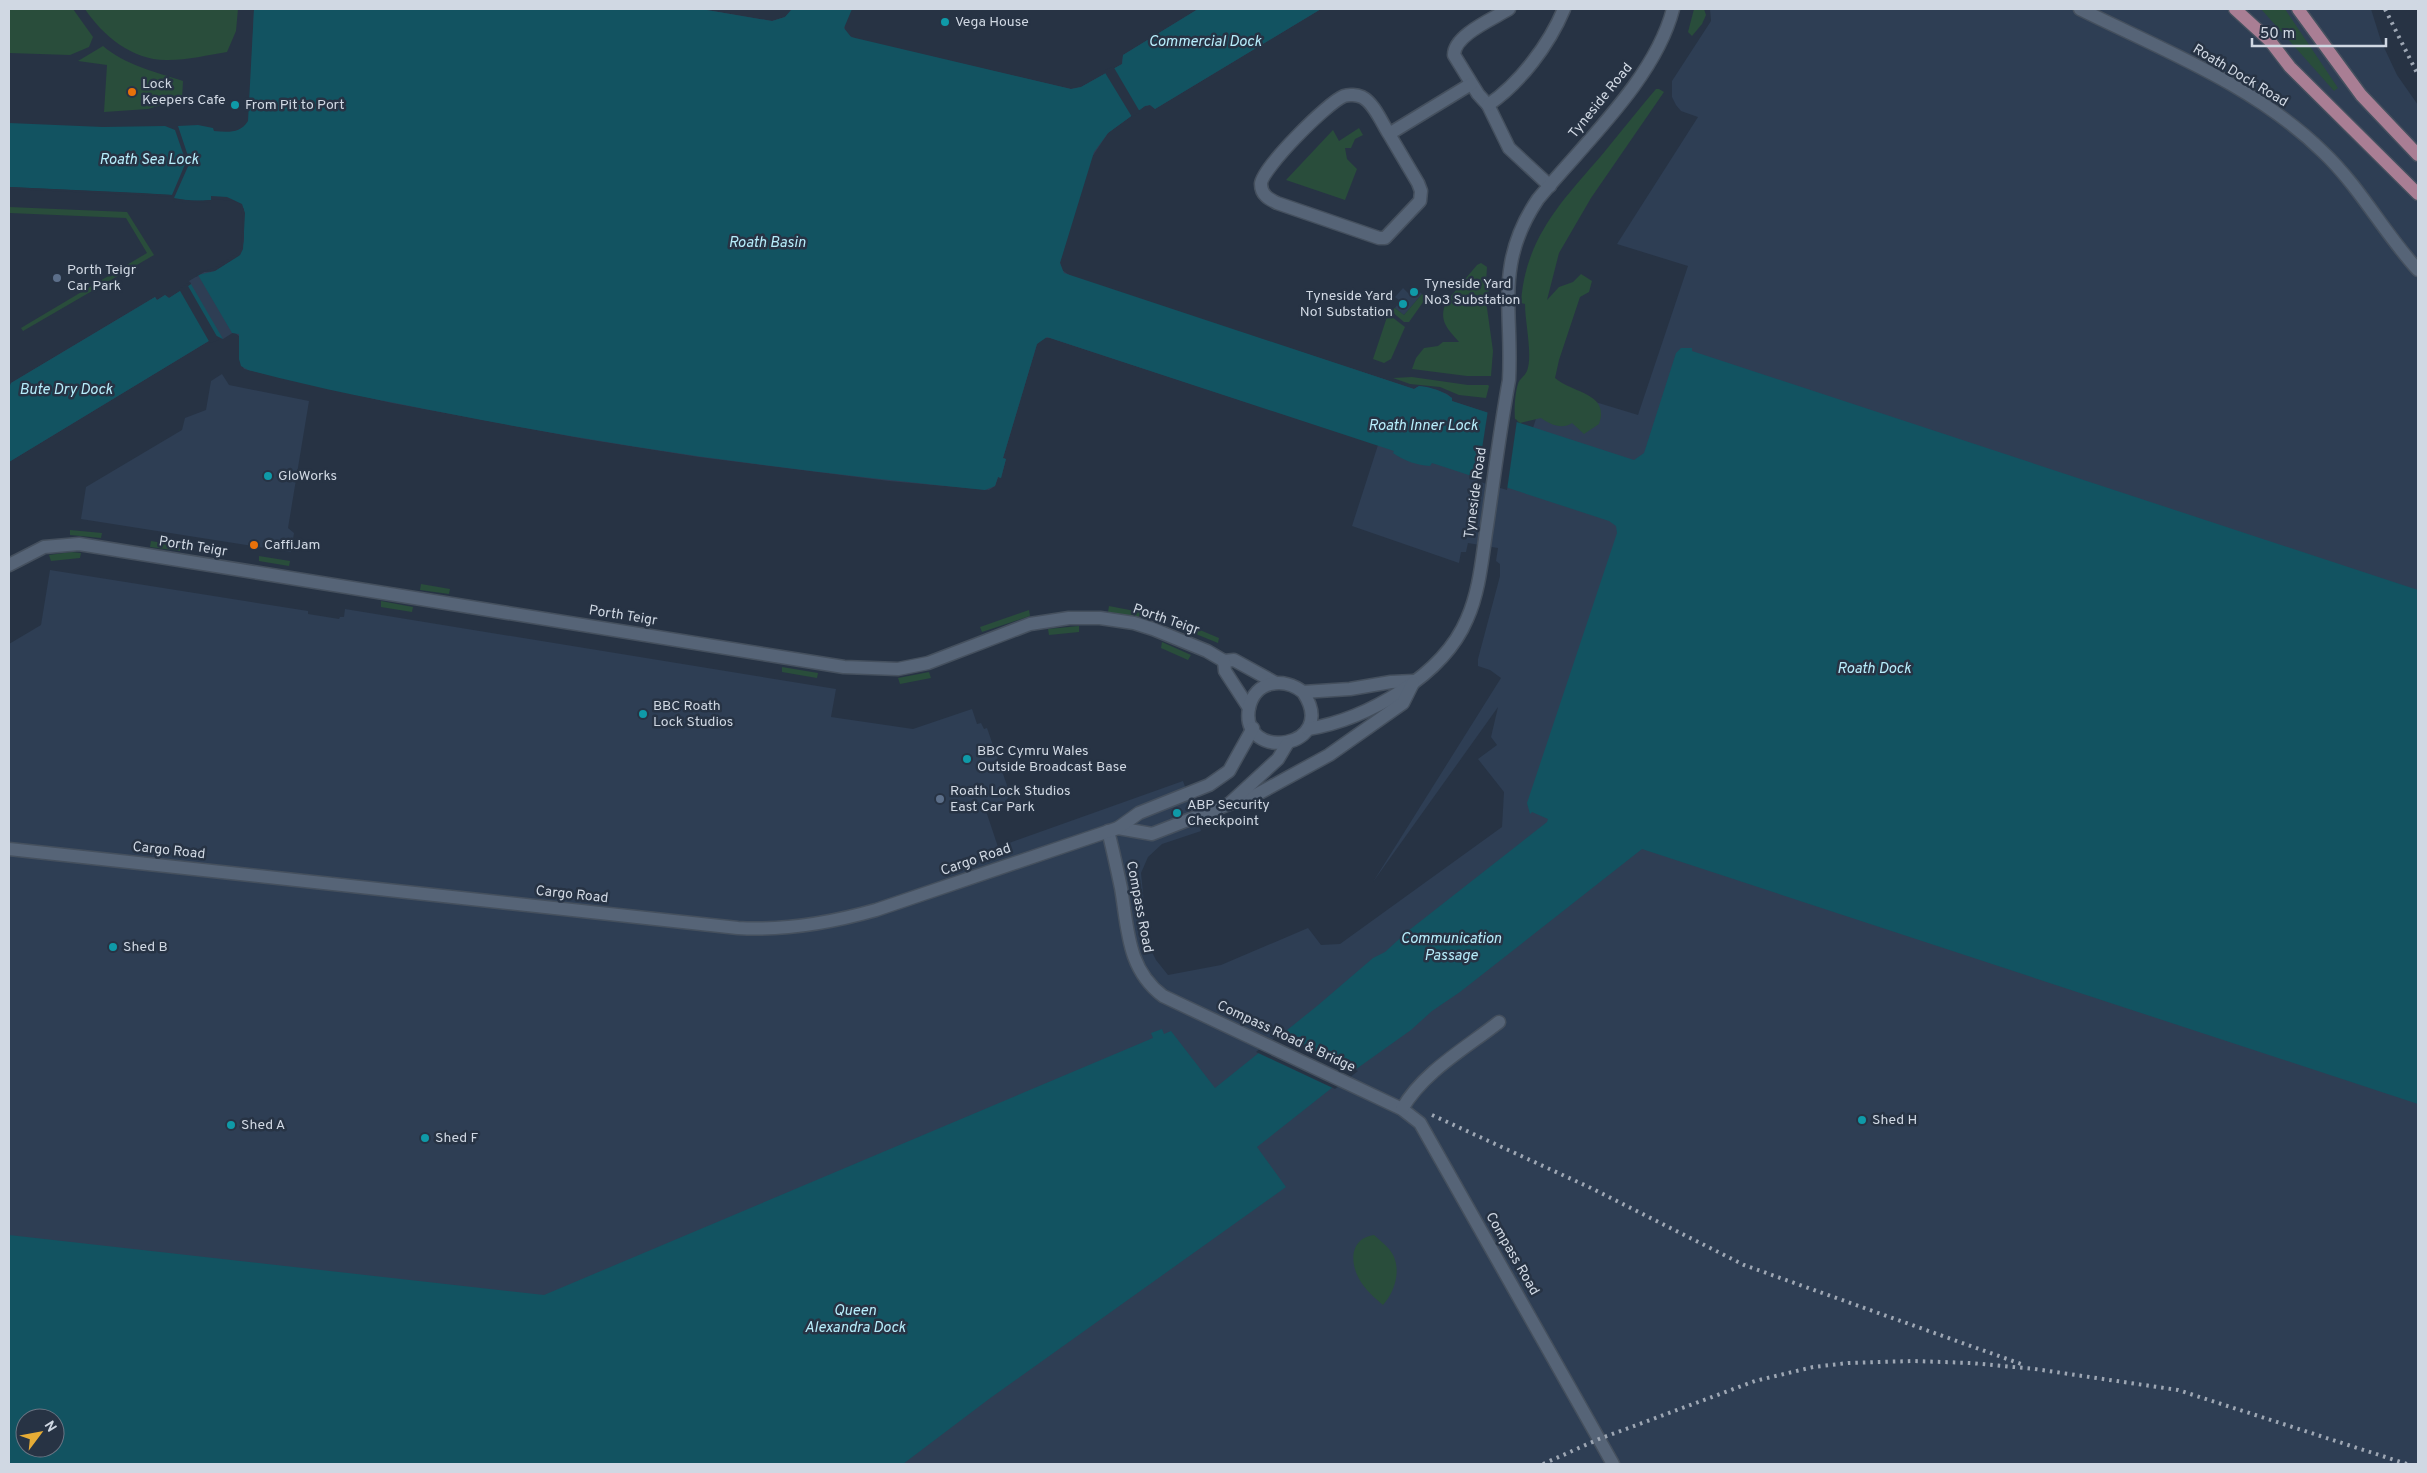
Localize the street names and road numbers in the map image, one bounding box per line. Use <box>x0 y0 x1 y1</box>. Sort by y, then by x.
street label: Roath Dock Road <box>2189 41 2291 111</box>
street label: Tyneside Road <box>1565 60 1637 142</box>
street label: Tyneside Road <box>1461 446 1491 540</box>
street label: Porth Teigr <box>157 533 229 561</box>
street label: Porth Teigr <box>1130 601 1202 639</box>
street label: Porth Teigr <box>587 602 659 630</box>
street label: Cargo Road <box>132 839 206 863</box>
street label: Cargo Road <box>939 840 1013 880</box>
street label: Compass Road <box>1122 860 1156 954</box>
street label: Cargo Road <box>535 883 609 907</box>
street label: Compass Road & Bridge <box>1214 997 1358 1077</box>
street label: Compass Road <box>1481 1209 1543 1299</box>

